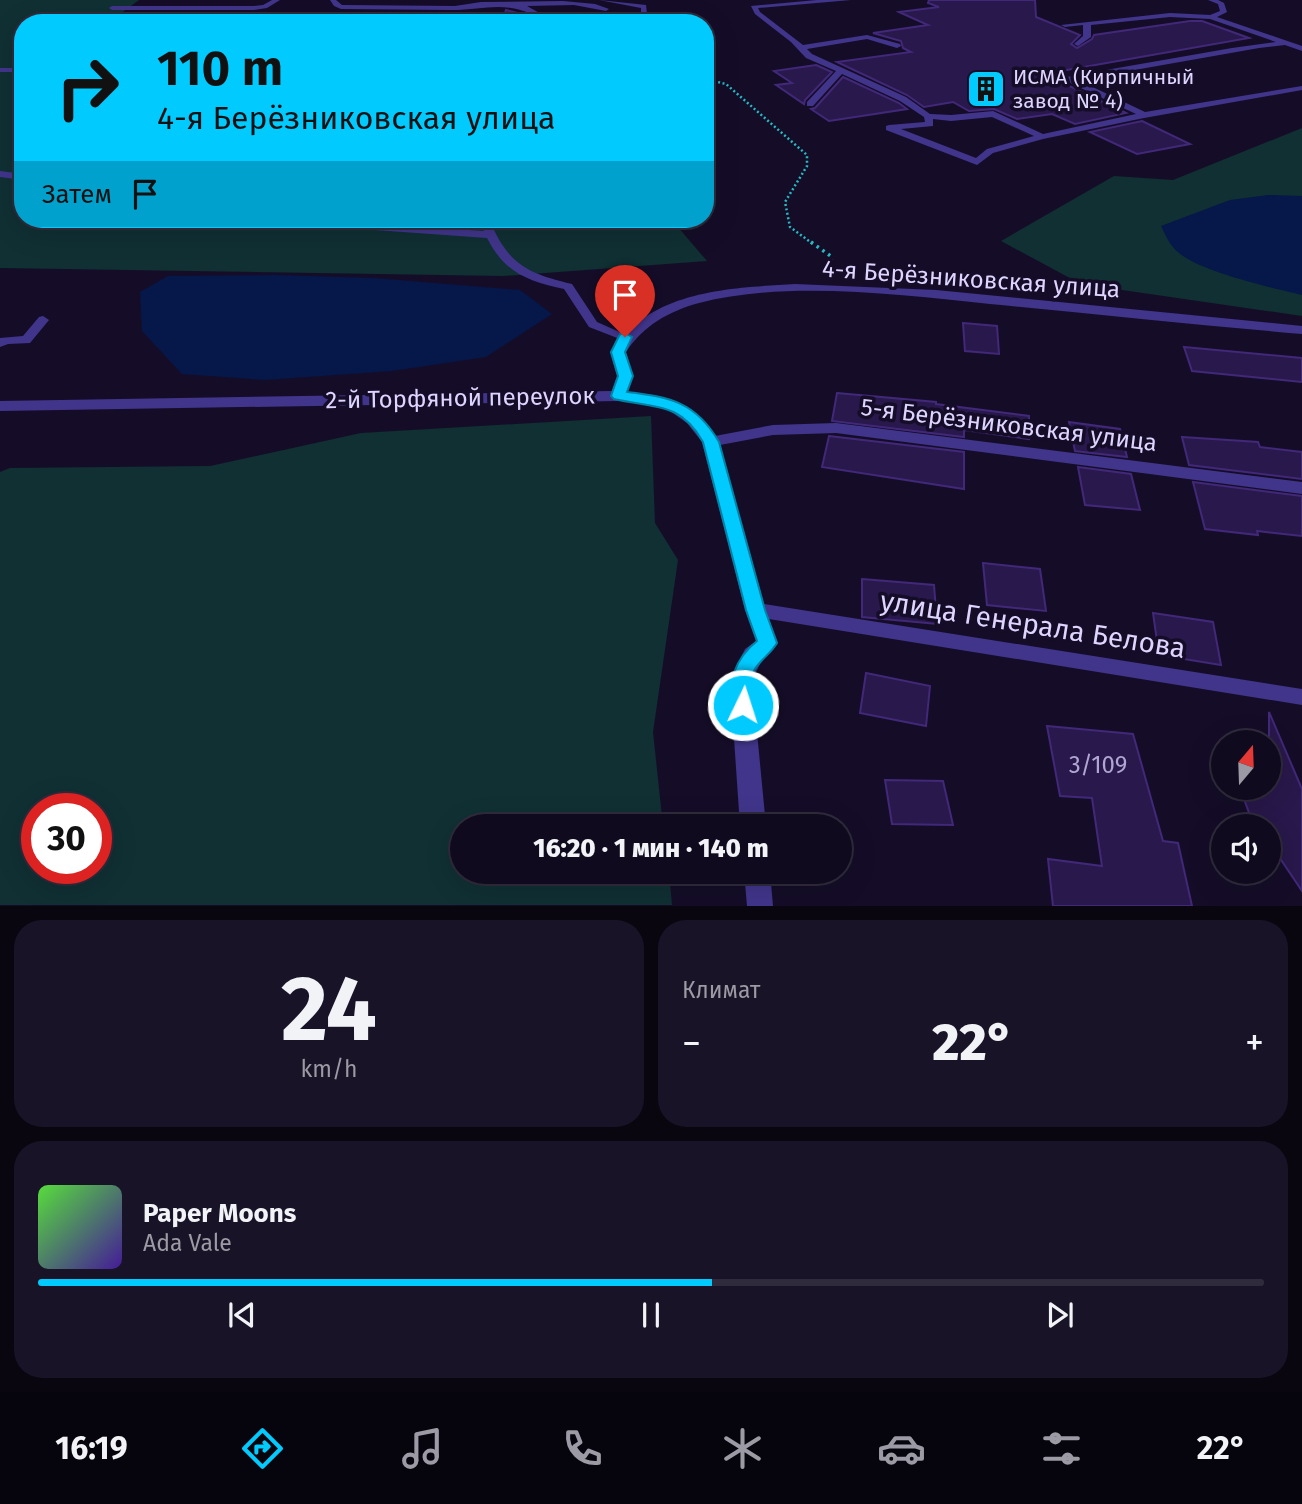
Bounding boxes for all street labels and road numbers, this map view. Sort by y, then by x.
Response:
street label: 4-я Берёзниковская улица [821,255,1121,303]
street label: 2-й Торфяной переулок [325,382,596,414]
street label: 5-я Берёзниковская улица [859,393,1159,457]
street label: улица Генерала Белова [878,584,1188,665]

